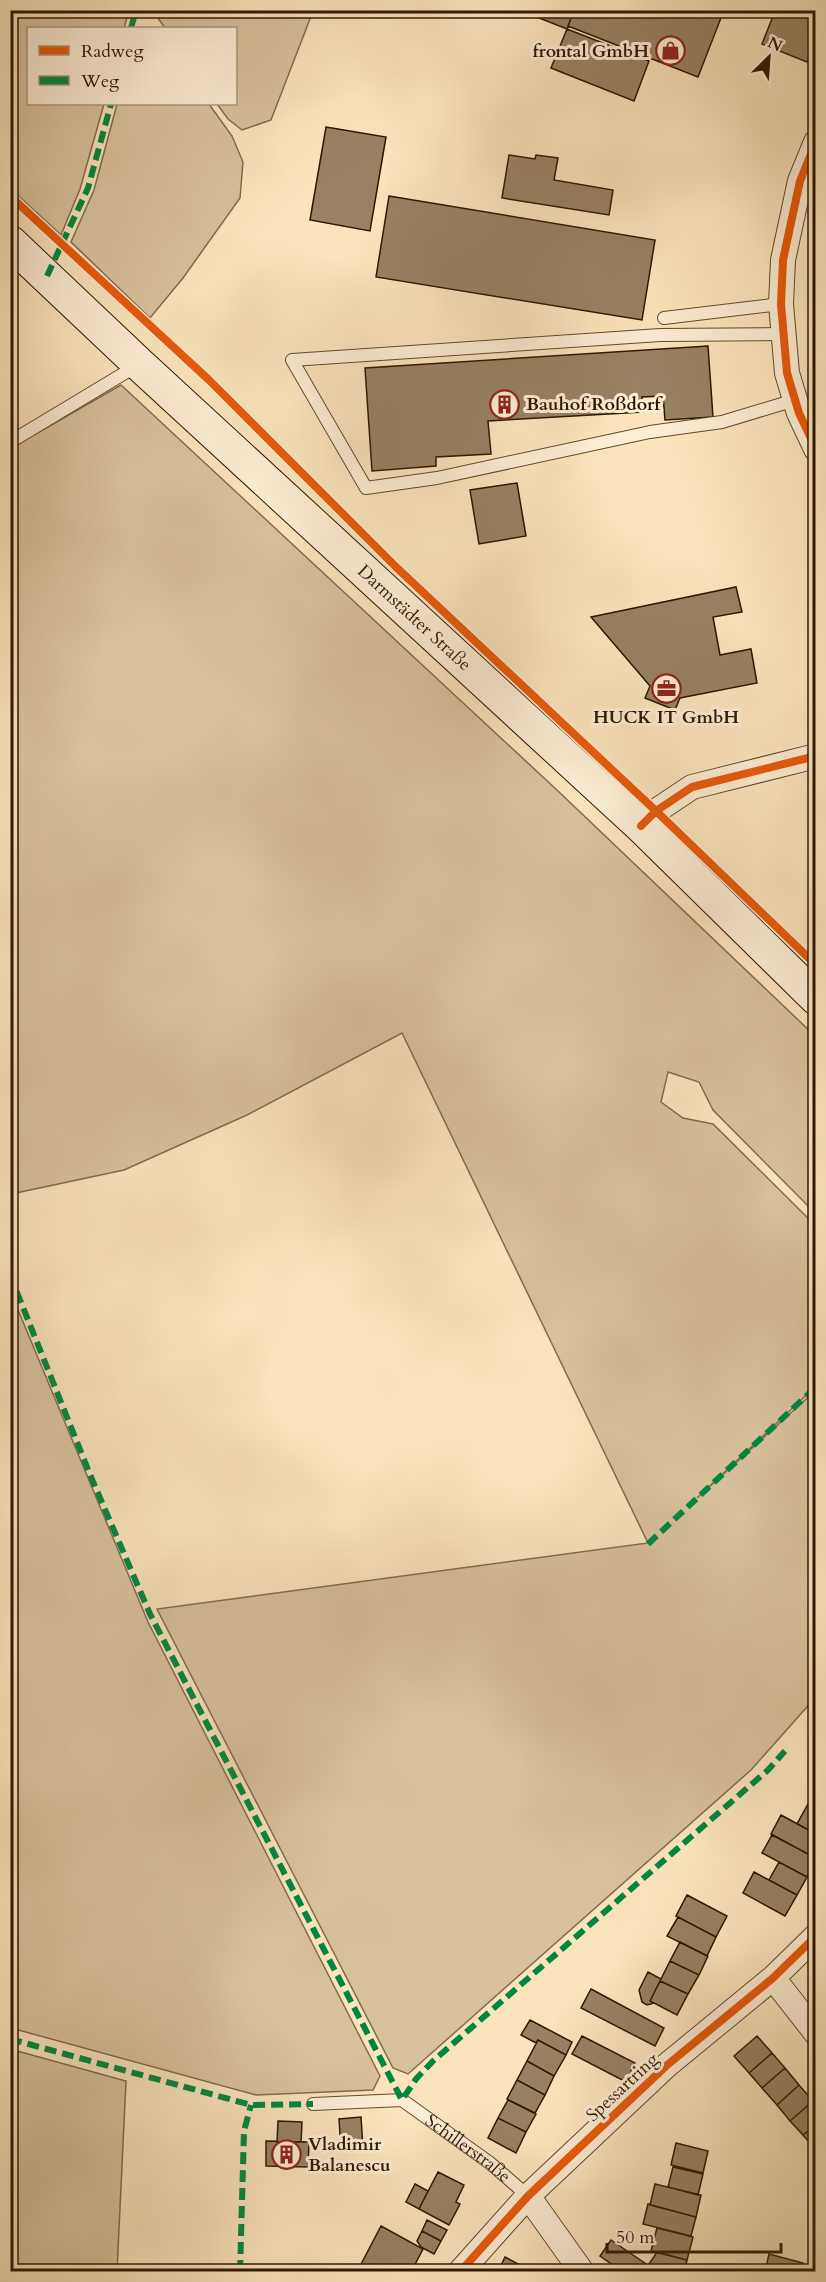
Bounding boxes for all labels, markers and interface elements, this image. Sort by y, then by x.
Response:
legend [27,27,237,105]
north arrow [739,27,799,87]
text: N [764,31,786,57]
shop icon: frontal GmbH [654,35,686,67]
text: Radweg [81,39,144,64]
place label: frontal GmbH [532,39,649,64]
text: Weg [80,69,120,94]
building icon: Bauhof Roßdorf [489,388,521,420]
place label: Bauhof Roßdorf [526,392,663,417]
street label: Darmstädter Straße [352,559,477,677]
office icon: HUCK IT GmbH [650,672,682,704]
place label: HUCK IT GmbH [593,705,739,730]
street label: Spessartring [581,2047,665,2127]
street label: Schillerstraße [420,2108,516,2189]
place label: Vladimir Balanescu [308,2132,391,2178]
building icon: Vladimir Balanescu [271,2138,303,2170]
scale bar [607,2216,781,2254]
text: 50 m [616,2225,655,2250]

